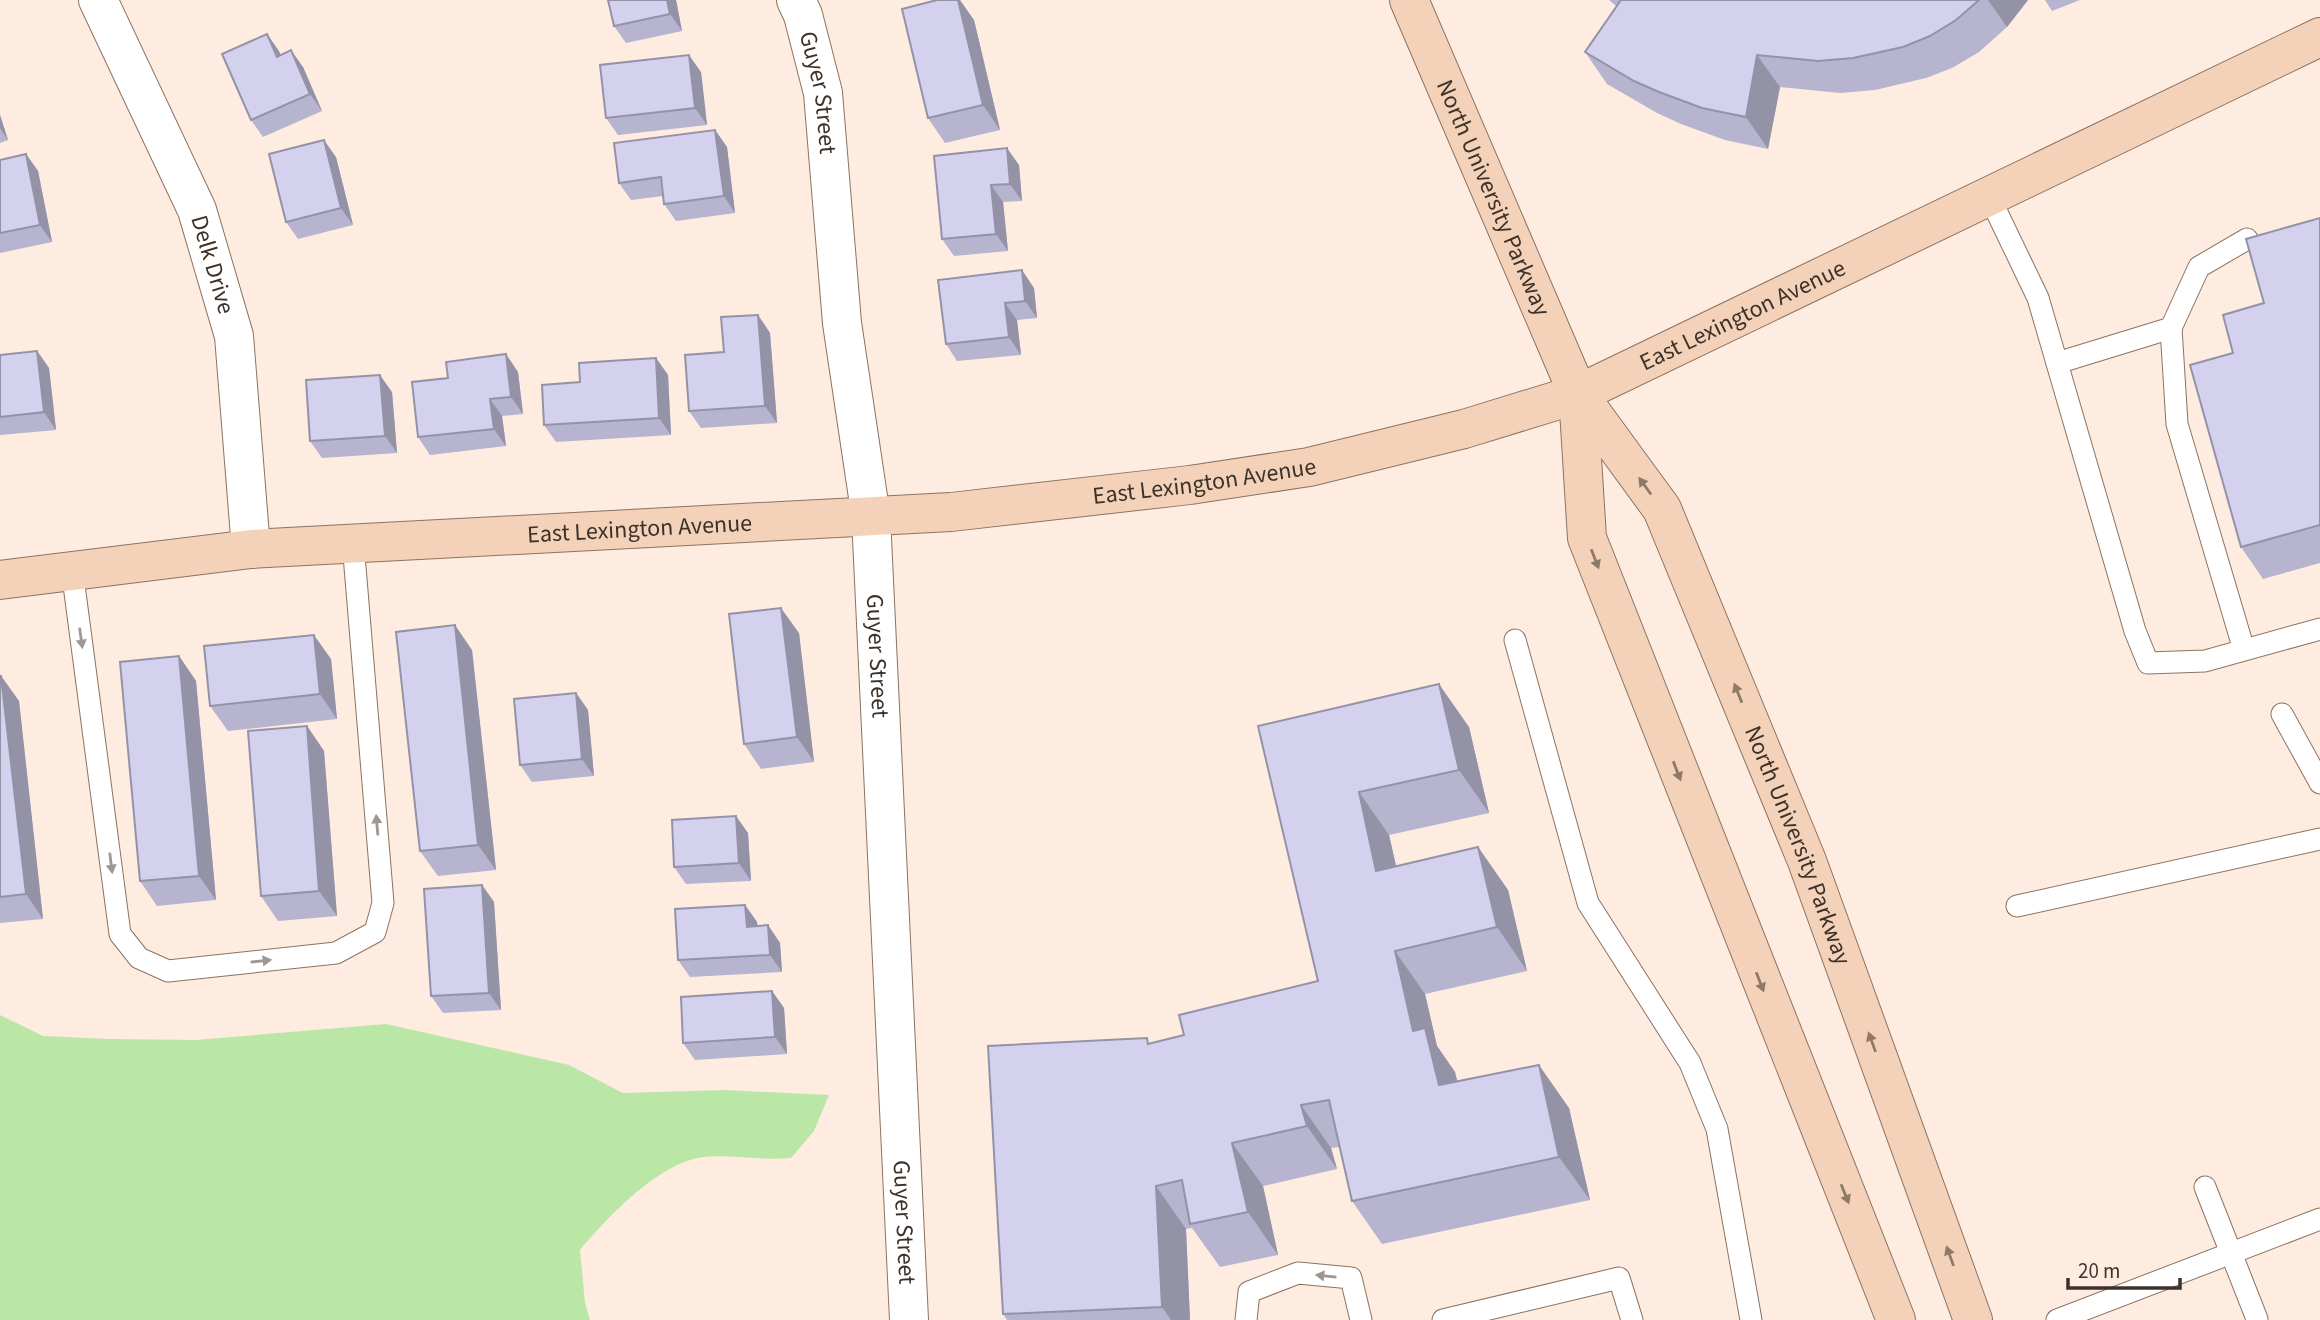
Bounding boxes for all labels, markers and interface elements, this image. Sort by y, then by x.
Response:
street label: Guyer Street [790,27,845,155]
street label: North University Parkway [1428,74,1560,321]
street label: Delk Drive [182,211,244,318]
street label: East Lexington Avenue [1633,250,1851,379]
street label: East Lexington Avenue [1091,448,1320,513]
one-way arrow [1638,476,1652,495]
street label: East Lexington Avenue [526,505,753,552]
one-way arrow [1589,548,1600,569]
street label: Guyer Street [857,593,898,719]
one-way arrow [76,627,87,649]
one-way arrow [1732,682,1743,703]
street label: North University Parkway [1736,720,1861,970]
one-way arrow [1672,760,1683,781]
one-way arrow [371,814,382,836]
one-way arrow [105,852,116,874]
one-way arrow [250,955,272,966]
one-way arrow [1755,972,1766,993]
one-way arrow [1867,1031,1878,1052]
street label: Guyer Street [884,1159,925,1285]
one-way arrow [1840,1183,1851,1204]
one-way arrow [1944,1245,1955,1266]
scale bar [2068,1246,2180,1290]
text: 20 m [2078,1256,2120,1286]
one-way arrow [1315,1270,1337,1281]

